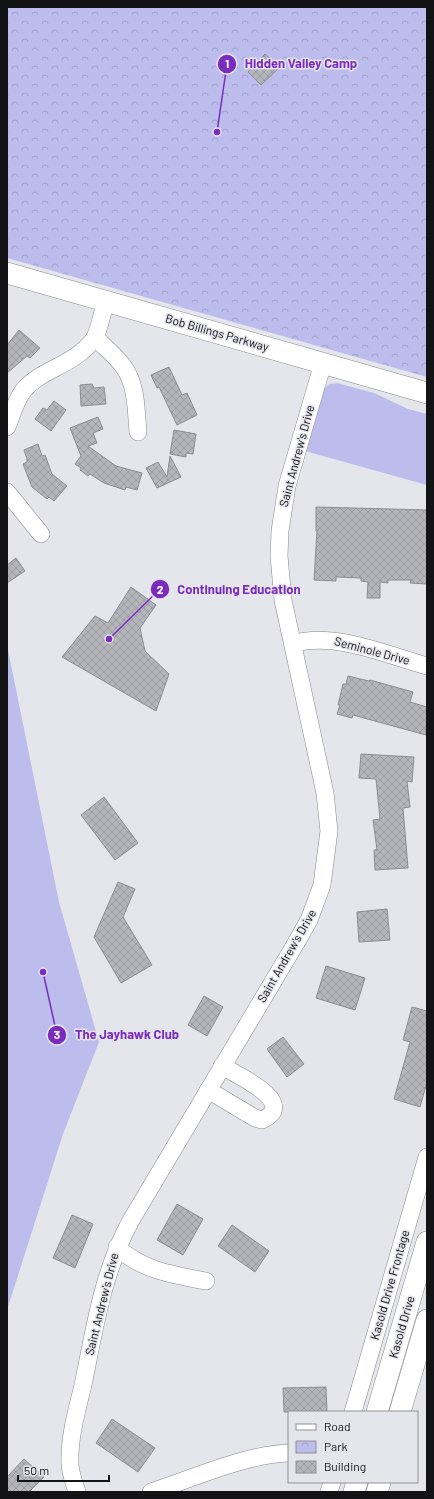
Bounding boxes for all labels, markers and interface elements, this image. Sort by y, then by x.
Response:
callout: Hidden Valley Camp [217,51,366,76]
text: Hidden Valley Camp [245,55,357,71]
text: 1 [225,56,229,70]
street label: Bob Billings Parkway [164,311,271,354]
street label: Saint Andrew's Drive [276,403,316,508]
callout: Continuing Education [150,577,309,602]
text: Continuing Education [177,581,301,597]
text: 2 [157,582,164,596]
street label: Seminole Drive [333,633,412,667]
street label: Saint Andrew's Drive [254,907,318,1004]
callout: The Jayhawk Club [47,1022,187,1047]
text: The Jayhawk Club [75,1026,179,1042]
text: 3 [54,1027,60,1041]
street label: Kasold Drive Frontage [367,1228,413,1342]
street label: Saint Andrew's Drive [82,1251,121,1356]
street label: Kasold Drive [386,1294,418,1360]
legend [288,1411,418,1483]
text: Road [324,1419,351,1433]
text: Park [324,1439,348,1453]
scale bar [18,1457,109,1483]
text: Building [324,1459,366,1473]
text: 50 m [24,1463,49,1477]

